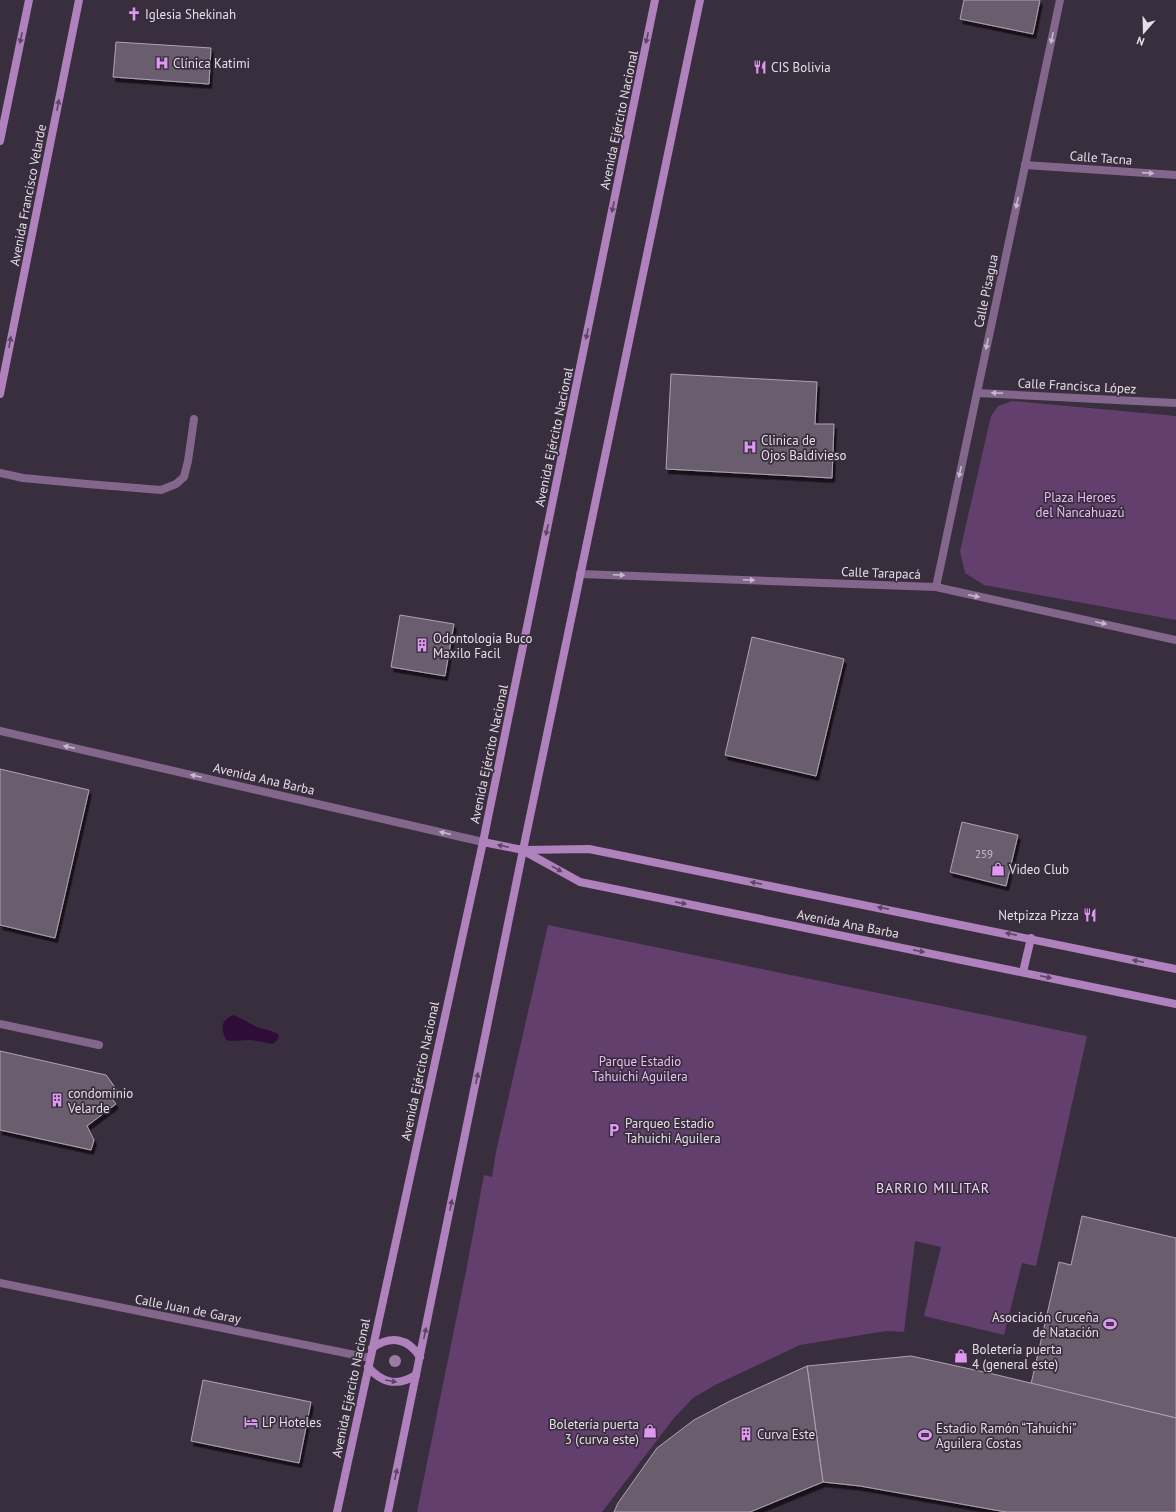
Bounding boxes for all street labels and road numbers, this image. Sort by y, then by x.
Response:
street label: Avenida Ejército Nacional [596,49,642,191]
street label: Avenida Francisco Velarde [6,123,50,267]
street label: Calle Tacna [1069,147,1133,169]
street label: Calle Pisagua [970,253,1002,329]
street label: Avenida Ejército Nacional [531,366,577,508]
street label: Calle Francisca López [1017,374,1137,398]
street label: Calle Tarapacá [841,563,921,583]
street label: Avenida Ejército Nacional [466,683,512,825]
street label: Avenida Ana Barba [212,759,316,799]
street label: Avenida Ana Barba [796,906,900,942]
street label: Avenida Ejército Nacional [397,1000,443,1142]
street label: Calle Juan de Garay [134,1290,242,1328]
street label: Avenida Ejército Nacional [328,1317,374,1459]

